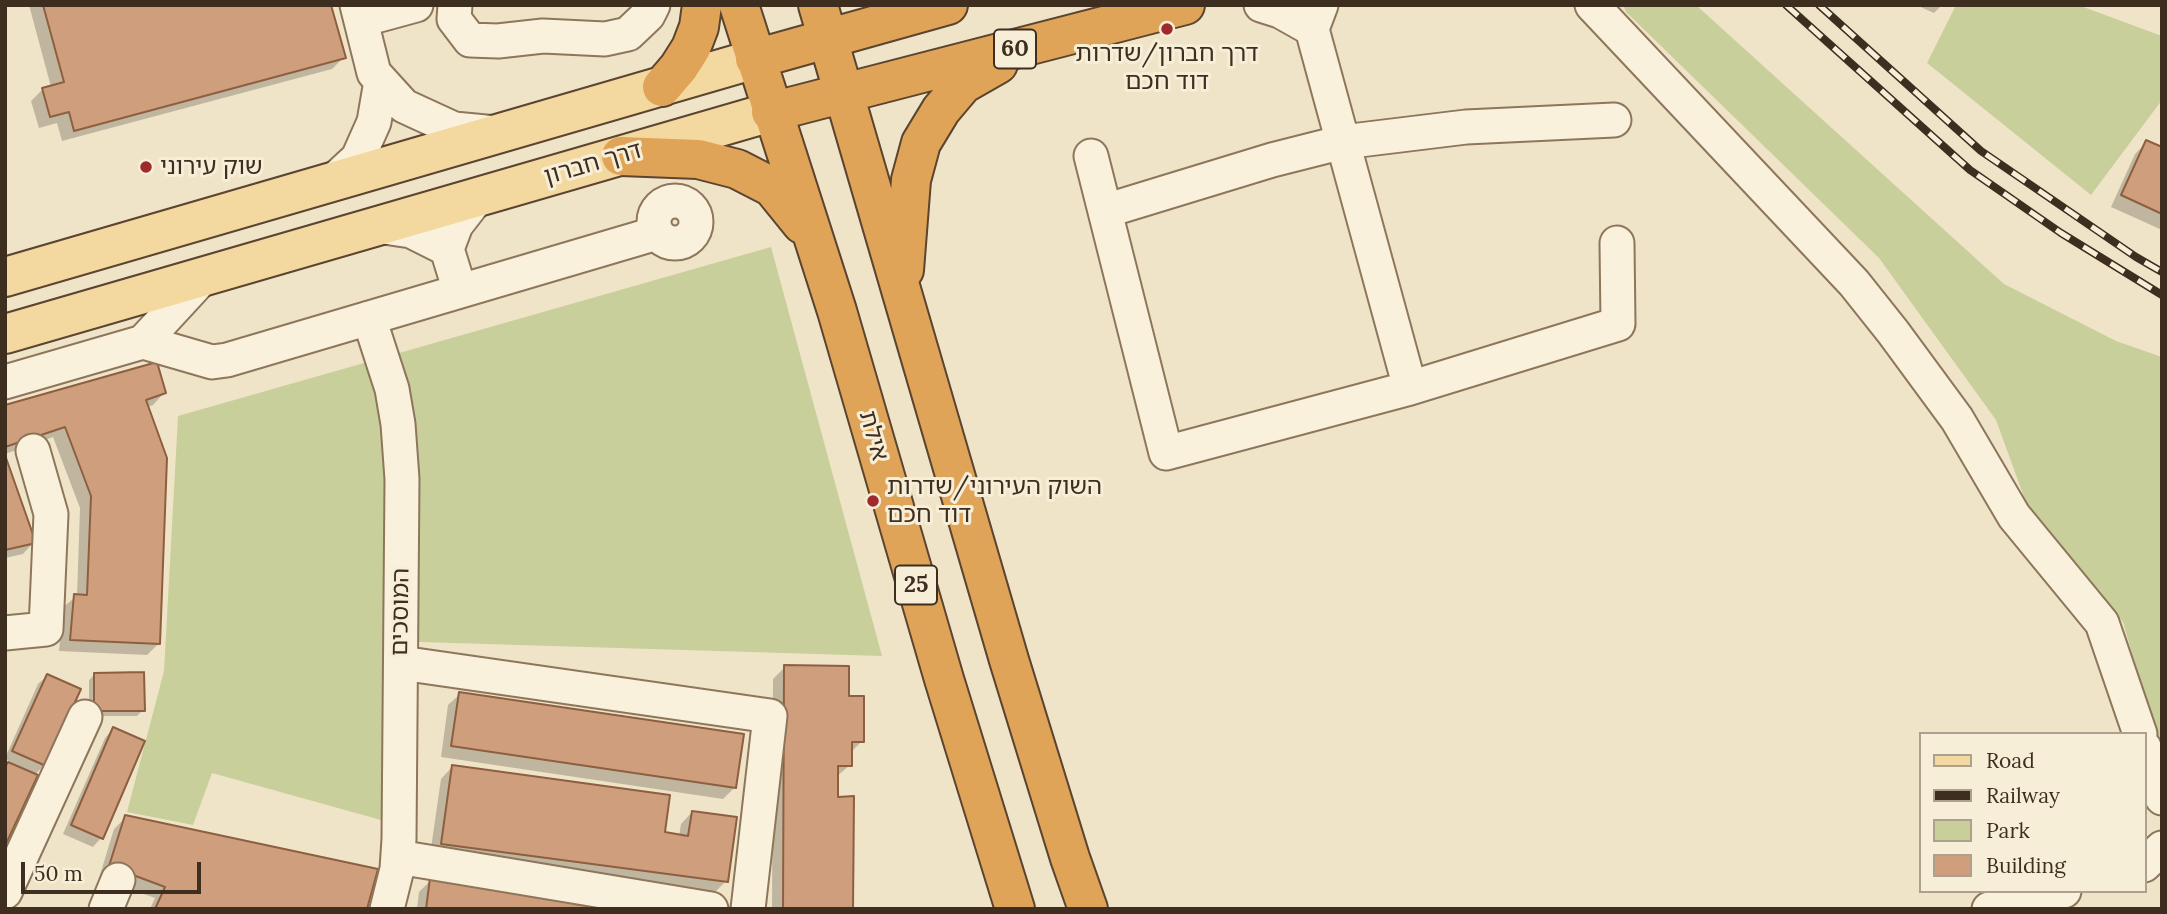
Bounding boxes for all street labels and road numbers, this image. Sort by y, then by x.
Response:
road number: 60 [994,30,1036,68]
street label: דרך חברון [541,136,645,192]
street label: אילת [852,408,894,464]
road number: 25 [895,566,937,604]
street label: המוסכים [386,568,416,656]

